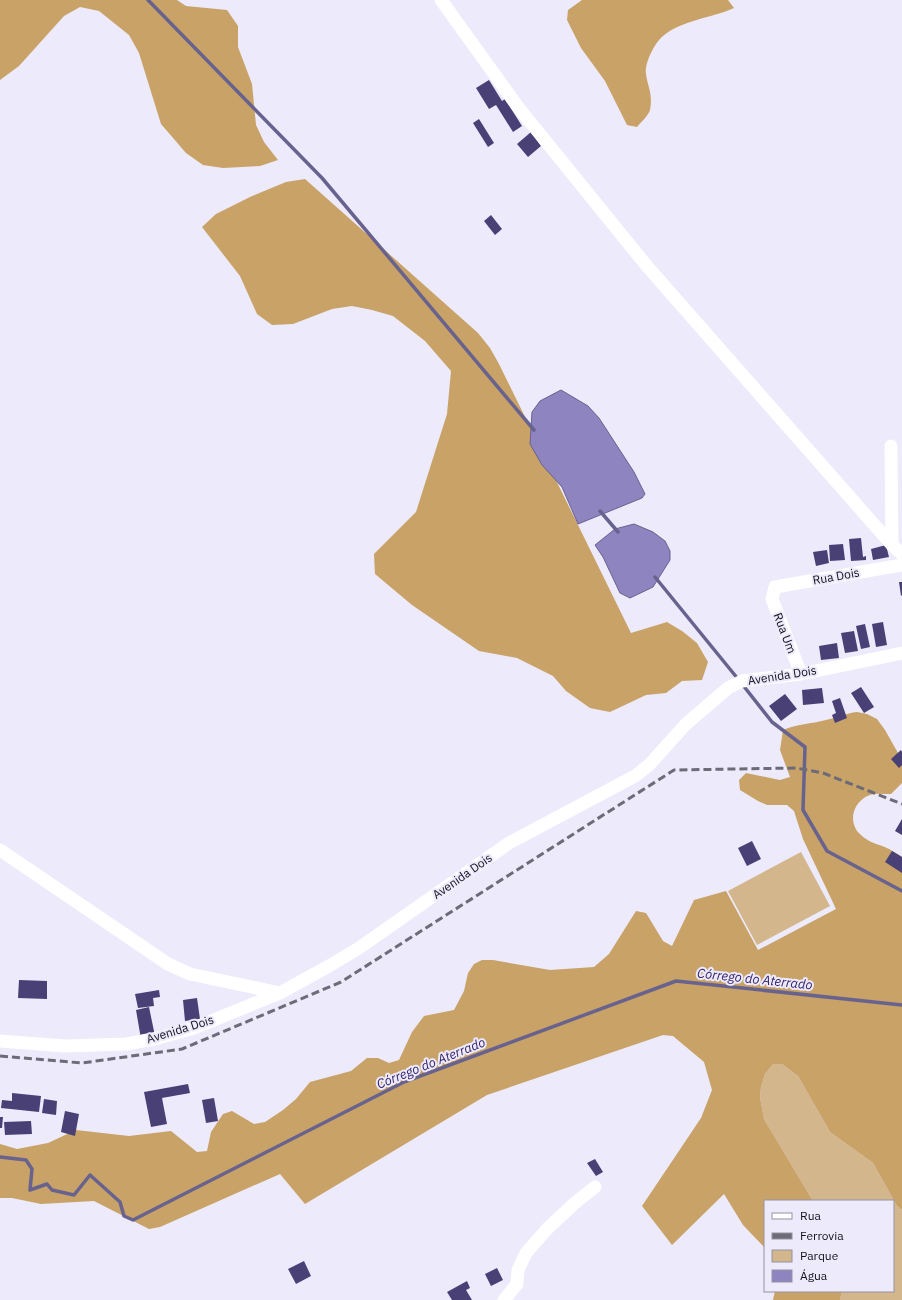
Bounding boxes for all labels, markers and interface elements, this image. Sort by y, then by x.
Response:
street label: Rua Dois [811,564,861,587]
street label: Rua Um [770,611,800,655]
street label: Avenida Dois [747,662,818,688]
street label: Avenida Dois [429,850,495,902]
water label: Córrego do Aterrado [696,964,814,994]
street label: Avenida Dois [145,1012,216,1046]
water label: Córrego do Aterrado [374,1033,488,1093]
legend [764,1200,894,1292]
text: Rua [800,1208,821,1223]
text: Ferrovia [800,1228,844,1243]
text: Parque [800,1248,839,1263]
text: Água [800,1268,828,1283]

